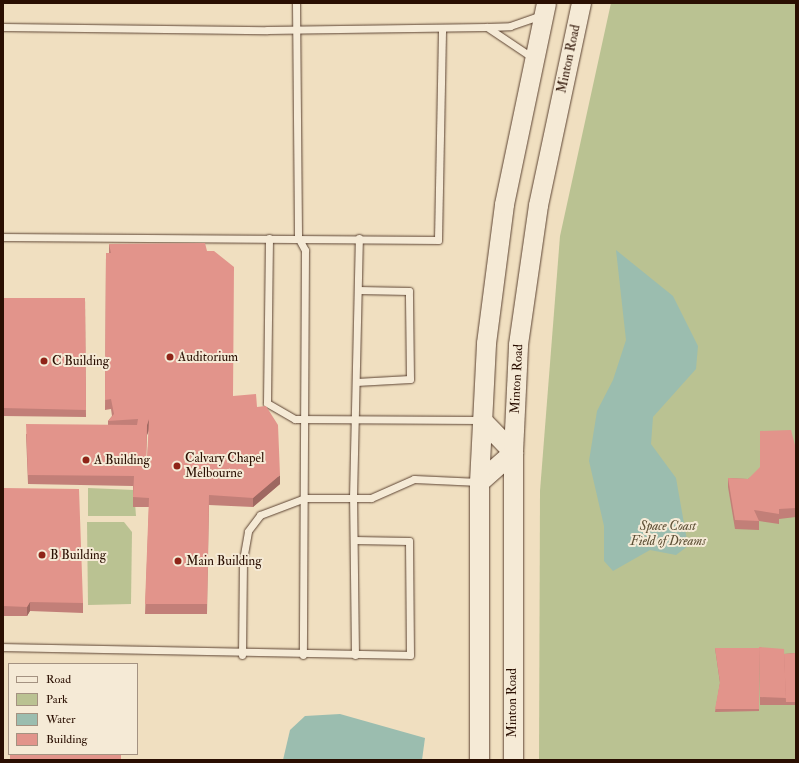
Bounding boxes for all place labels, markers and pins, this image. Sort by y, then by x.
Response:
place label: Auditorium [178,349,238,365]
marker: Auditorium [165,352,175,362]
place label: C Building [52,353,109,369]
marker: C Building [39,356,49,366]
place label: Calvary Chapel Melbourne [185,451,264,482]
place label: A Building [94,452,150,468]
marker: A Building [81,455,91,465]
marker: Calvary Chapel Melbourne [172,461,182,471]
place label: B Building [50,547,106,563]
marker: B Building [37,550,47,560]
place label: Main Building [186,553,262,569]
marker: Main Building [173,556,183,566]

